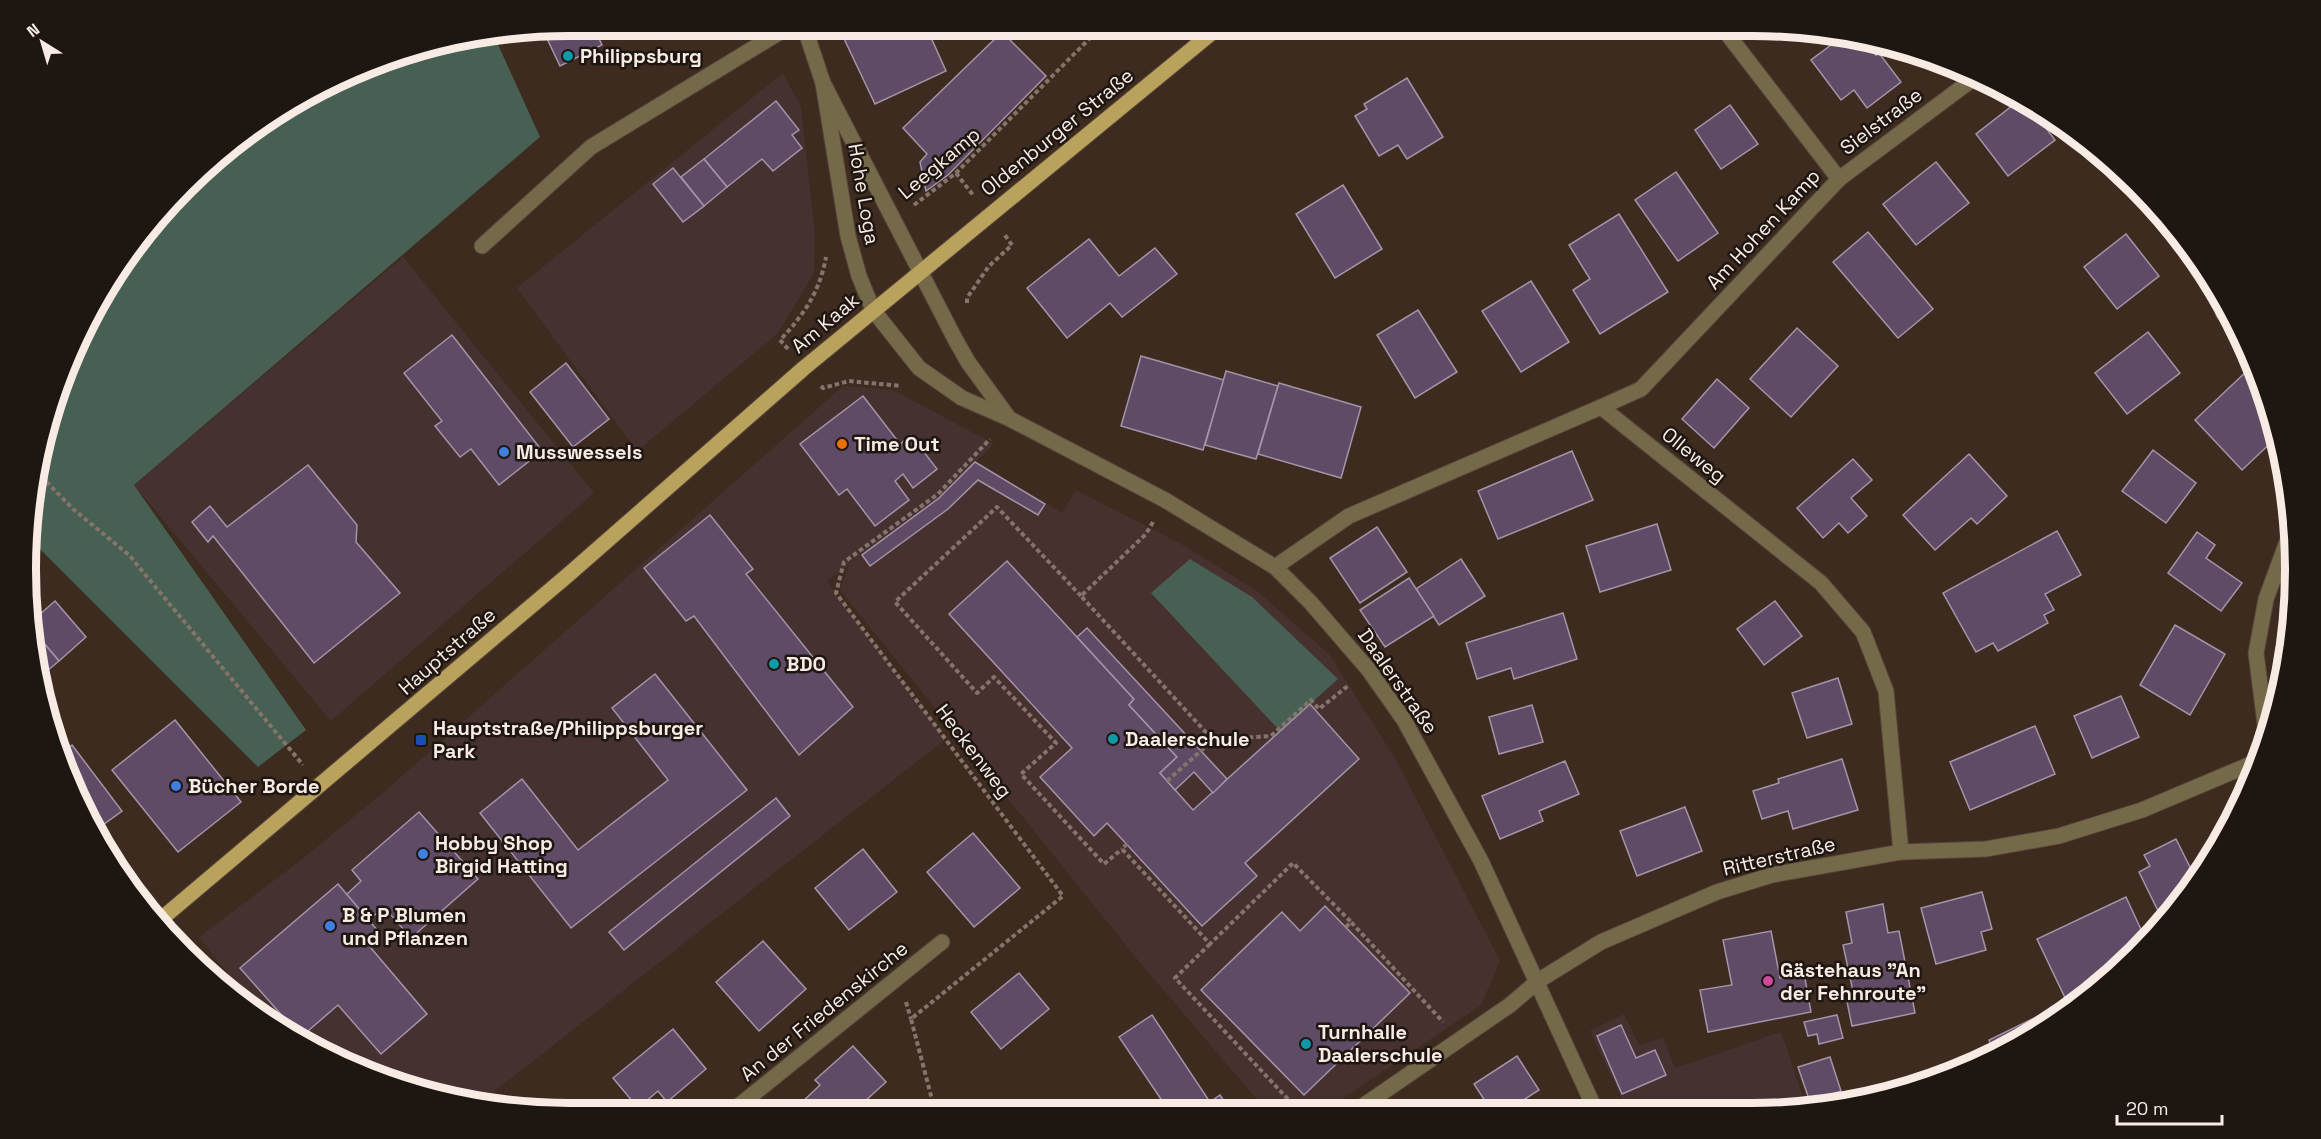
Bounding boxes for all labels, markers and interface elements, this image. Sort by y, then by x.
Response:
north arrow [12,12,72,72]
text: N [23,19,44,42]
place label: Philippsburg [580,43,702,69]
marker: Philippsburg [561,49,575,63]
street label: Oldenburger Straße [975,62,1139,202]
street label: Sielstraße [1835,82,1927,160]
street label: Leegkamp [893,121,985,205]
street label: Hohe Loga [842,141,886,247]
street label: Am Hohen Kamp [1700,163,1826,295]
street label: Am Kaak [786,287,865,359]
street label: Olleweg [1657,421,1731,489]
place label: Time Out [854,431,940,457]
marker: Time Out [835,437,849,451]
place label: Musswessels [516,439,642,465]
marker: Musswessels [497,445,511,459]
street label: Hauptstraße [393,602,501,700]
street label: Daalerstraße [1352,623,1444,739]
place label: BDO [786,651,826,677]
marker: BDO [767,657,781,671]
street label: Heckenweg [930,699,1018,803]
place label: Hauptstraße/Philippsburger Park [433,715,703,764]
place label: Daalerschule [1125,726,1250,752]
marker: Daalerschule [1106,732,1120,746]
marker: Hauptstraße/Philippsburger Park [414,733,428,747]
place label: Bücher Borde [188,773,320,799]
marker: Bücher Borde [169,779,183,793]
place label: Hobby Shop Birgid Hatting [435,830,568,879]
street label: Ritterstraße [1720,830,1838,882]
marker: Hobby Shop Birgid Hatting [416,847,430,861]
place label: B & P Blumen und Pflanzen [342,902,468,951]
marker: B & P Blumen und Pflanzen [323,919,337,933]
street label: An der Friedenskirche [735,935,913,1087]
place label: Gästehaus "An der Fehnroute" [1780,957,1926,1006]
marker: Gästehaus "An der Fehnroute" [1761,974,1775,988]
place label: Turnhalle Daalerschule [1318,1019,1443,1068]
marker: Turnhalle Daalerschule [1299,1037,1313,1051]
scale bar [2117,1088,2222,1126]
text: 20 m [2126,1097,2169,1120]

